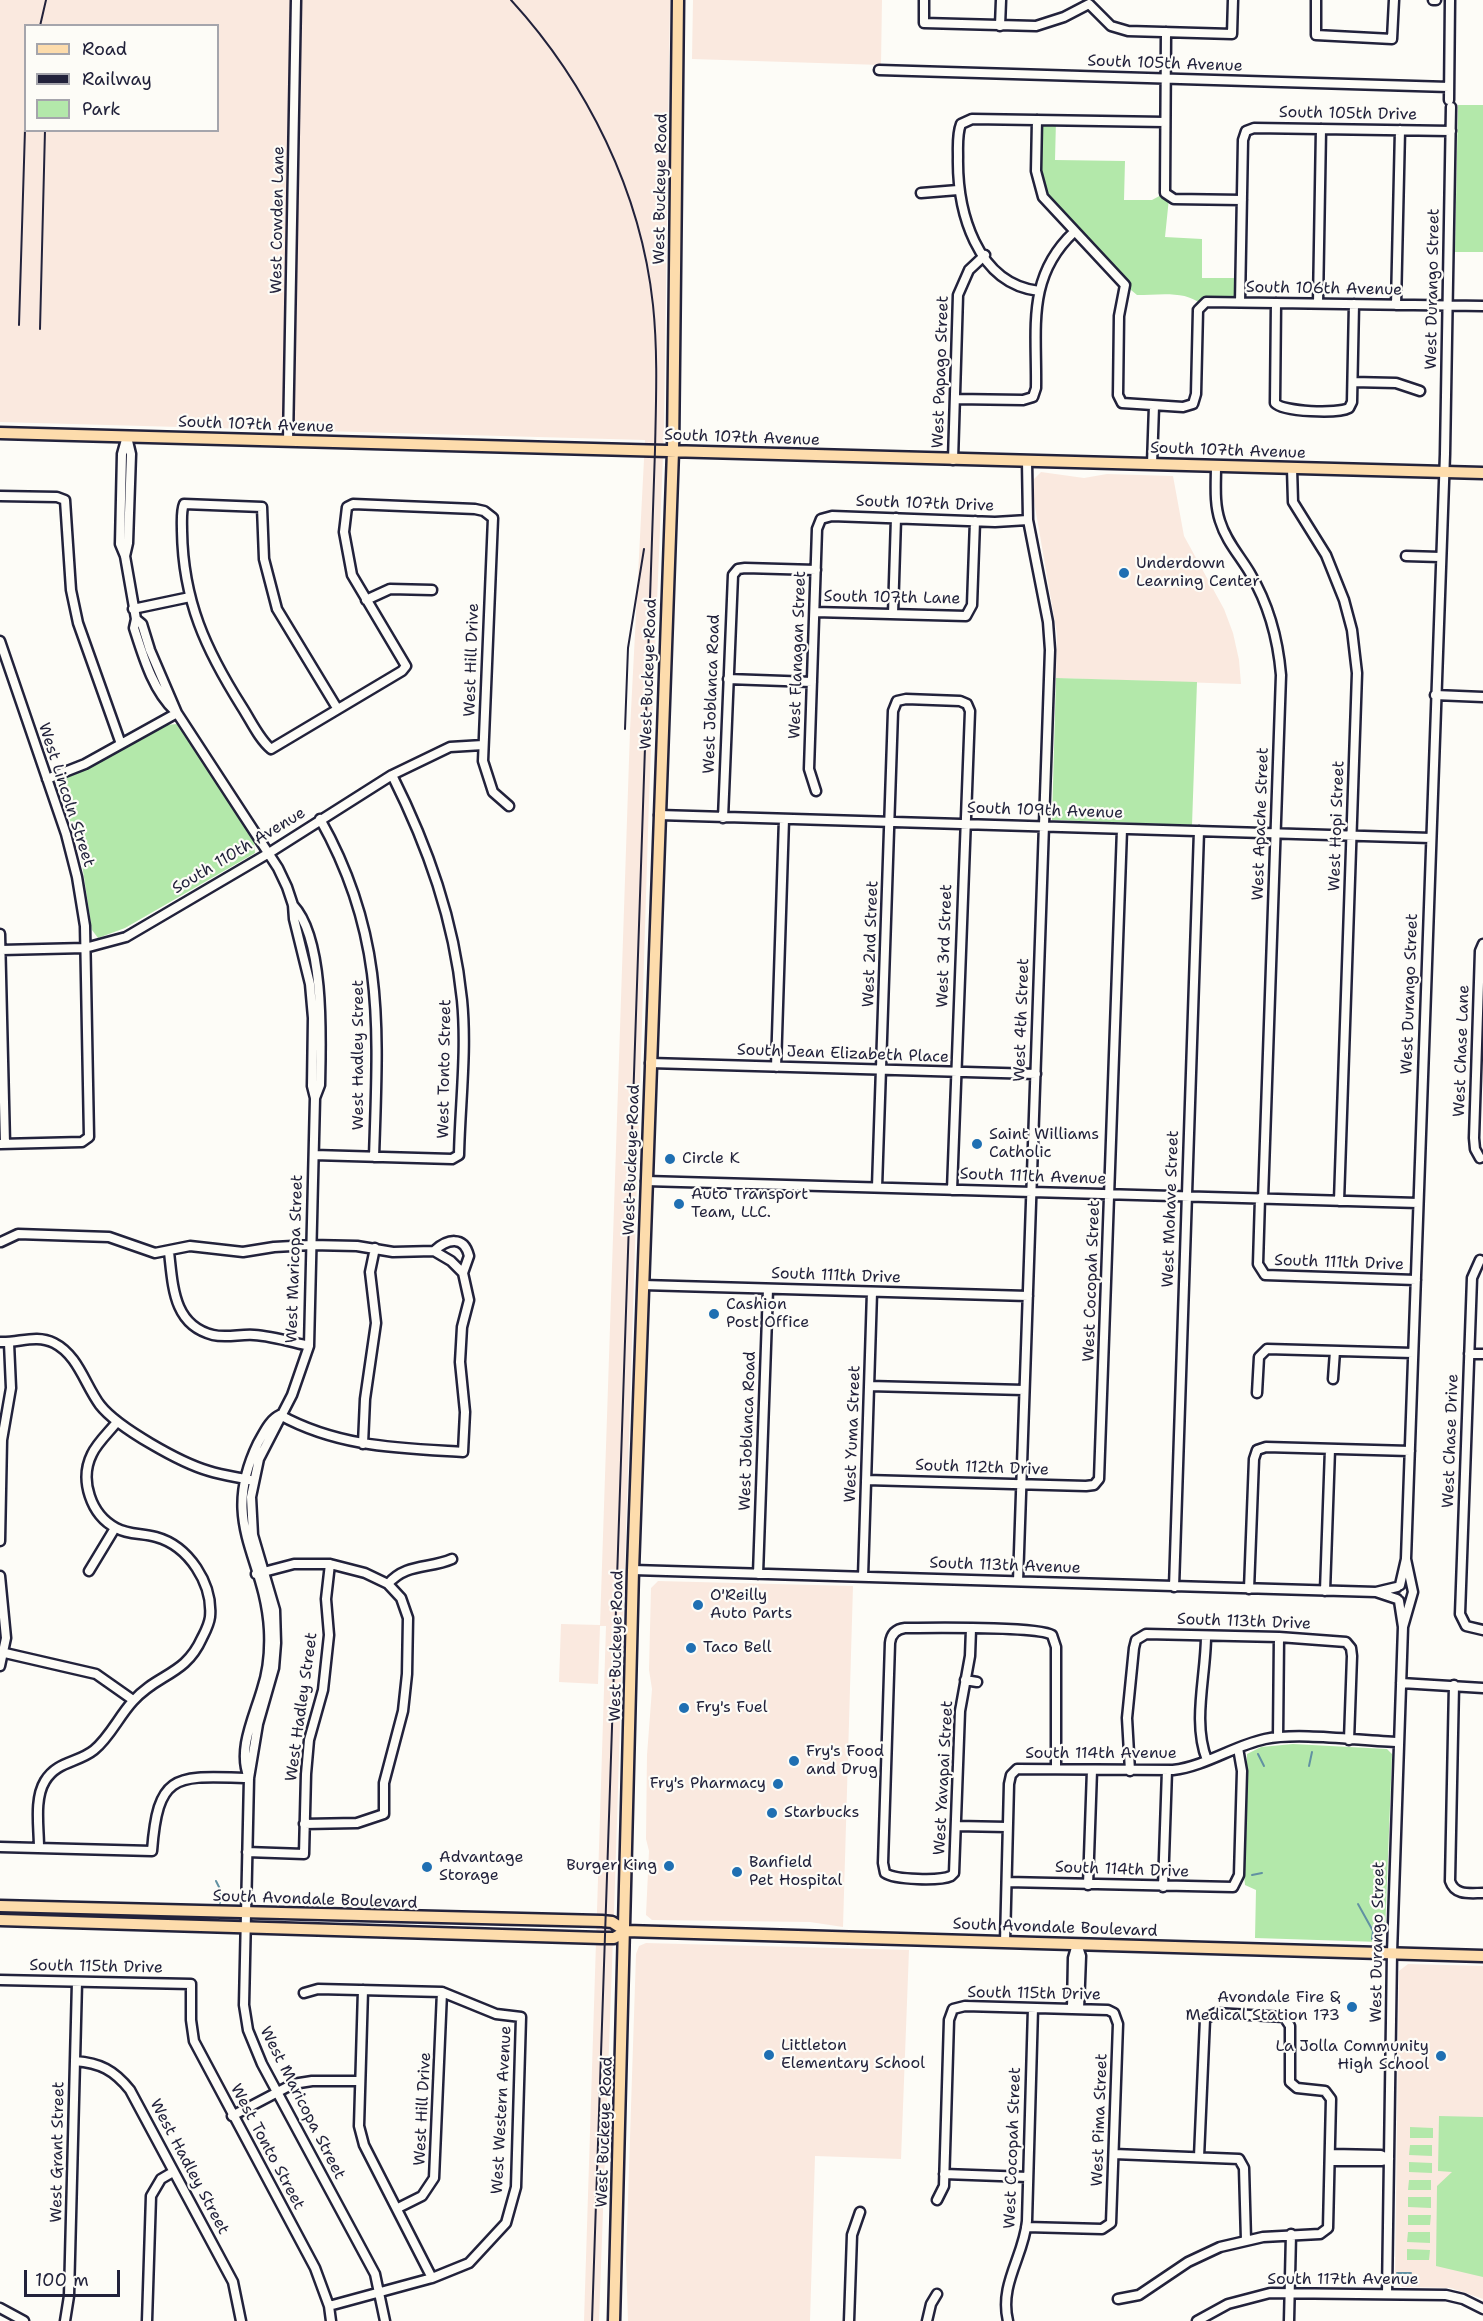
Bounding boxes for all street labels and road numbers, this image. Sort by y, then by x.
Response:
street label: South 105th Avenue [1087,52,1243,76]
street label: South 105th Drive [1279,103,1417,125]
street label: West Buckeye Road [650,113,672,265]
street label: West Cowden Lane [267,146,289,294]
street label: West Durango Street [1422,208,1444,370]
street label: South 106th Avenue [1246,278,1402,300]
street label: West Papago Street [929,295,953,449]
street label: South 107th Avenue [178,413,334,437]
street label: South 107th Avenue [664,426,820,450]
street label: South 107th Avenue [1150,439,1306,463]
street label: South 107th Drive [855,492,995,516]
street label: West Flanagan Street [785,570,811,740]
street label: South 107th Lane [823,587,961,609]
street label: West Buckeye Road [637,598,661,750]
street label: West Hill Drive [460,603,484,717]
street label: West Joblanca Road [700,614,724,774]
street label: West Lincoln Street [34,720,98,870]
street label: West Apache Street [1249,747,1273,901]
street label: West Hopi Street [1325,760,1349,892]
street label: South 109th Avenue [967,799,1123,823]
street label: South 110th Avenue [169,804,309,898]
street label: West 2nd Street [859,880,883,1008]
street label: West 3rd Street [933,884,957,1008]
street label: West Durango Street [1398,913,1422,1075]
street label: West 4th Street [1010,958,1034,1082]
street label: West Hadley Street [349,980,369,1130]
street label: West Chase Lane [1450,984,1474,1118]
street label: West Tonto Street [434,999,456,1139]
street label: South Jean Elizabeth Place [737,1041,949,1067]
street label: West Buckeye Road [620,1084,644,1236]
street label: West Mohave Street [1159,1130,1183,1288]
street label: South 111th Avenue [959,1165,1107,1189]
street label: West Maricopa Street [282,1174,308,1344]
street label: West Cocopah Street [1080,1200,1104,1362]
street label: South 111th Drive [1274,1251,1404,1275]
street label: South 111th Drive [771,1264,901,1288]
street label: West Joblanca Road [736,1351,760,1511]
street label: West Yuma Street [841,1365,865,1503]
street label: West Chase Drive [1439,1373,1463,1509]
street label: South 112th Drive [915,1456,1049,1480]
street label: South 113th Avenue [929,1554,1081,1578]
street label: West Buckeye Road [606,1570,628,1722]
street label: South 113th Drive [1177,1610,1311,1634]
street label: West Hadley Street [282,1631,322,1783]
street label: West Yavapai Street [930,1700,958,1856]
street label: South 114th Avenue [1025,1744,1177,1764]
street label: South 114th Drive [1055,1858,1189,1882]
street label: West Durango Street [1367,1861,1389,2023]
street label: South Avondale Boulevard [212,1887,418,1913]
street label: South Avondale Boulevard [952,1915,1158,1941]
street label: South 115th Drive [29,1956,163,1978]
street label: South 115th Drive [967,1983,1101,2005]
street label: West Maricopa Street [255,2023,349,2183]
street label: West Western Avenue [488,2025,516,2195]
street label: West Hill Drive [410,2052,436,2166]
street label: West Pima Street [1088,2053,1112,2187]
street label: West Buckeye Road [593,2056,617,2208]
street label: West Cocopah Street [1001,2067,1025,2229]
street label: West Grant Street [47,2081,69,2223]
street label: West Tonto Street [226,2081,308,2213]
street label: West Hadley Street [145,2096,233,2238]
street label: South 117th Avenue [1267,2270,1419,2290]

